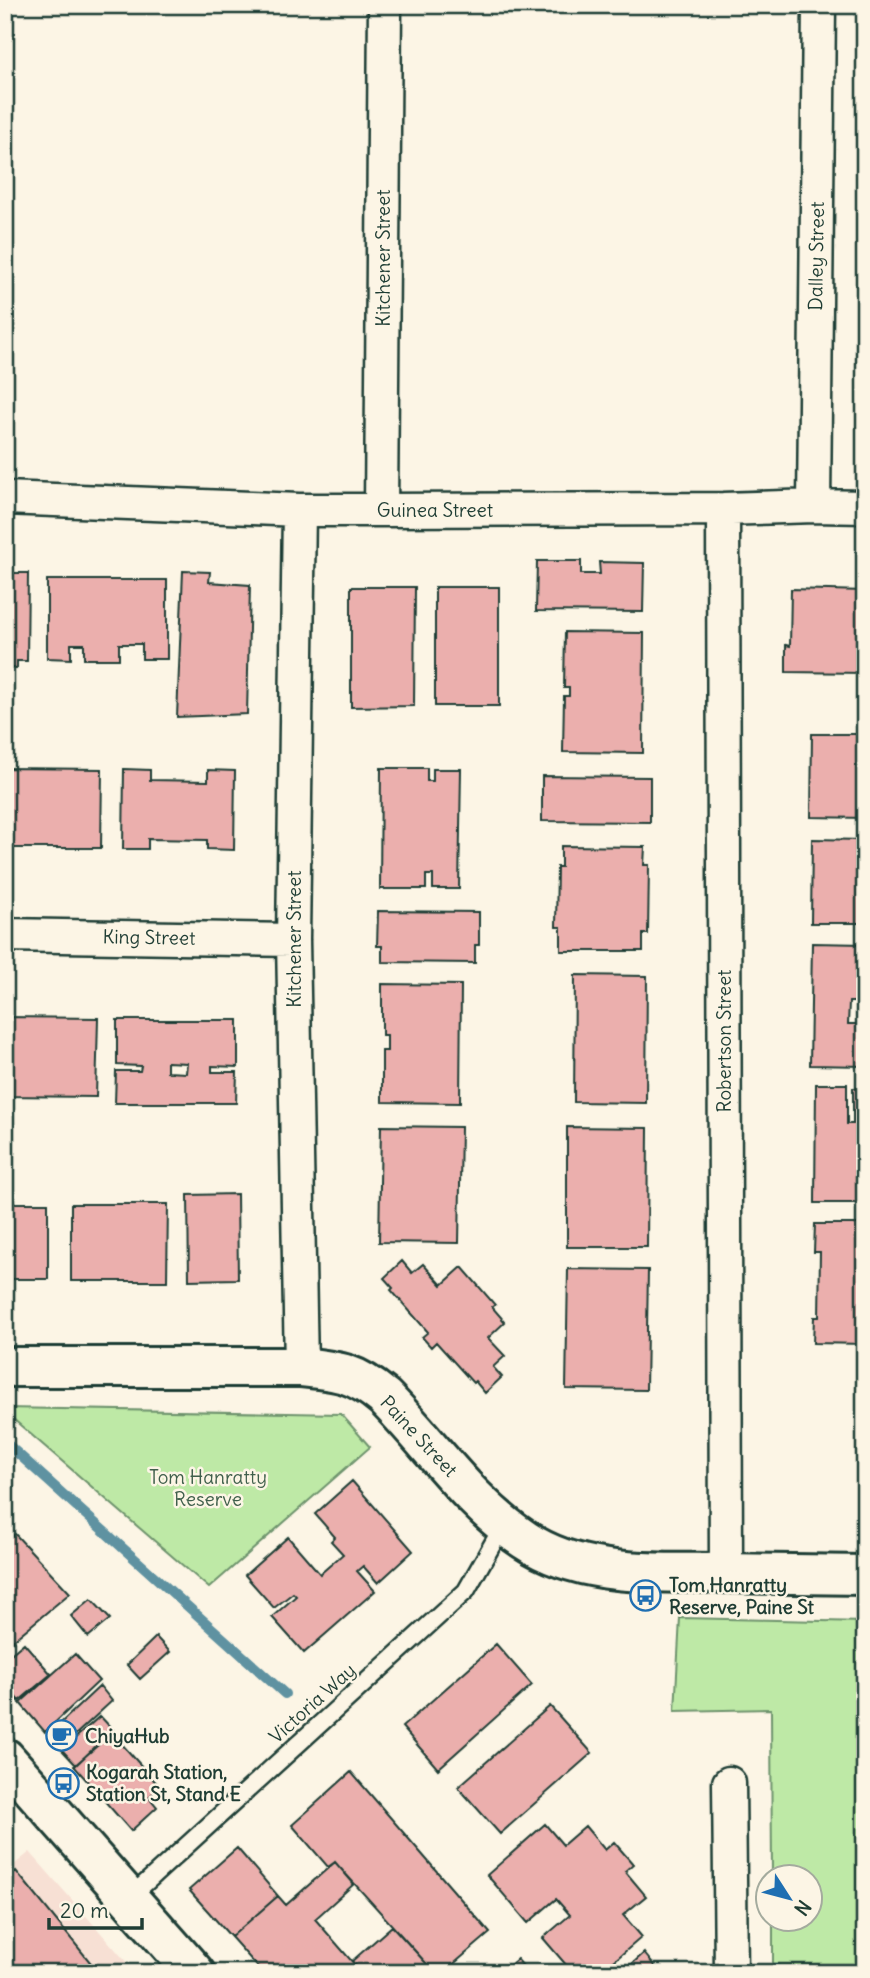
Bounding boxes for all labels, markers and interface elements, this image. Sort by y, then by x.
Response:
street label: Kitchener Street [371,189,395,327]
street label: Dalley Street [803,201,829,311]
street label: Guinea Street [377,498,493,522]
street label: Kitchener Street [282,870,306,1008]
street label: King Street [102,924,196,950]
street label: Robertson Street [712,969,736,1113]
street label: Paine Street [375,1390,463,1482]
park label: Tom Hanratty Reserve [149,1465,267,1511]
place label: Tom Hanratty Reserve, Paine St [669,1573,815,1619]
bus stop icon: Tom Hanratty Reserve, Paine St [629,1579,663,1613]
street label: Victoria Way [264,1658,360,1748]
cafe icon: ChiyaHub [45,1719,79,1753]
place label: ChiyaHub [85,1724,170,1748]
place label: Kogarah Station, Station St, Stand E [86,1760,241,1806]
bus stop icon: Kogarah Station, Station St, Stand E [46,1766,80,1800]
north arrow [754,1862,824,1932]
scale bar [49,1887,142,1931]
text: N [789,1896,816,1920]
text: 20 m [60,1897,109,1924]

